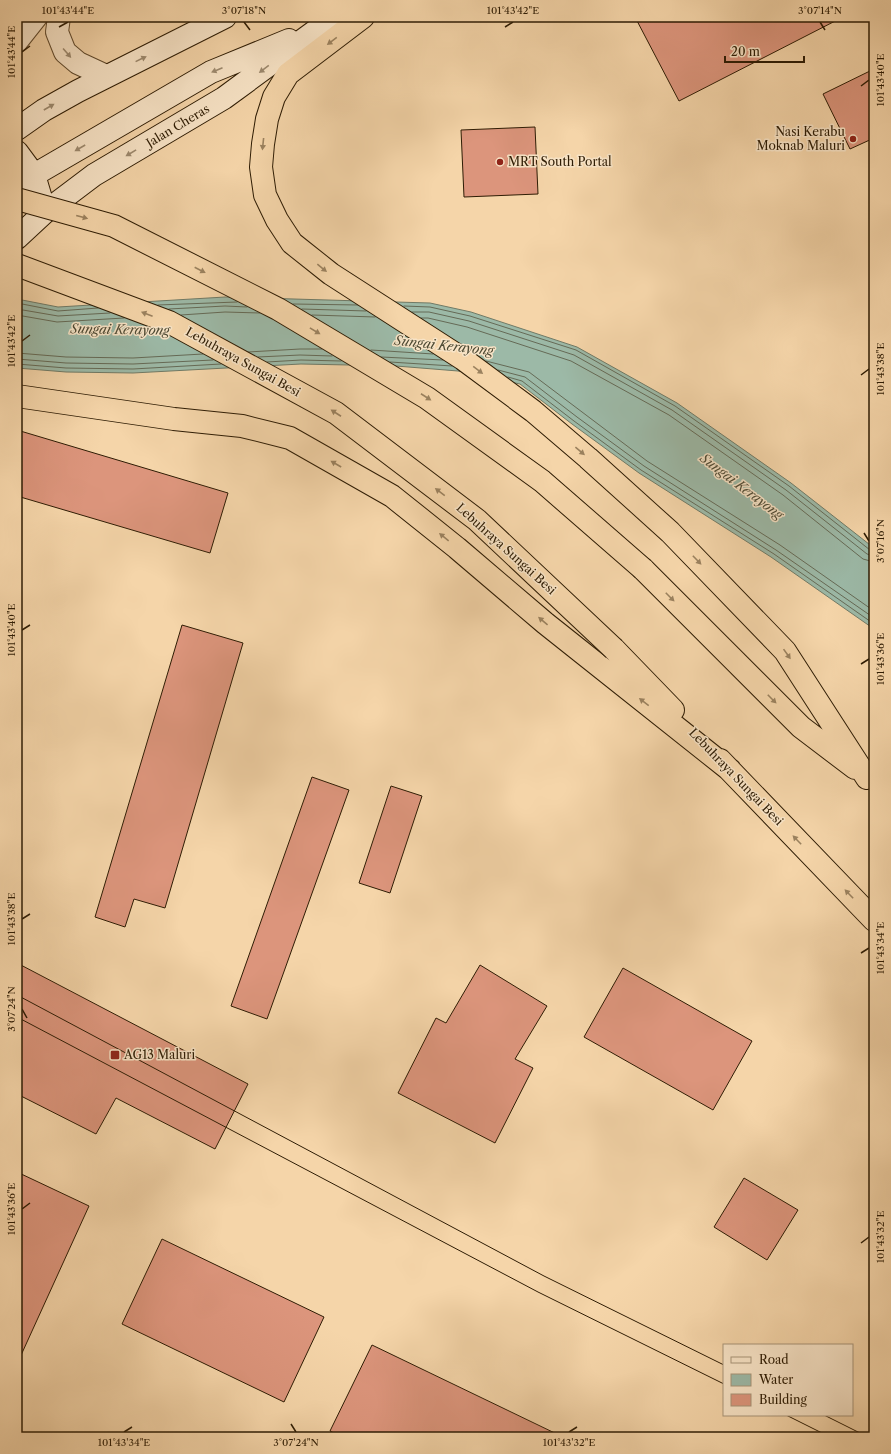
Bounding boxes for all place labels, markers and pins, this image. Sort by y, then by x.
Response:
place label: Nasi Kerabu Moknab Maluri [757,124,846,153]
marker: Nasi Kerabu Moknab Maluri [848,134,858,144]
place label: MRT South Portal [508,154,612,169]
marker: MRT South Portal [495,157,505,167]
place label: AG13 Maluri [123,1047,195,1062]
marker: AG13 Maluri [109,1049,121,1061]

